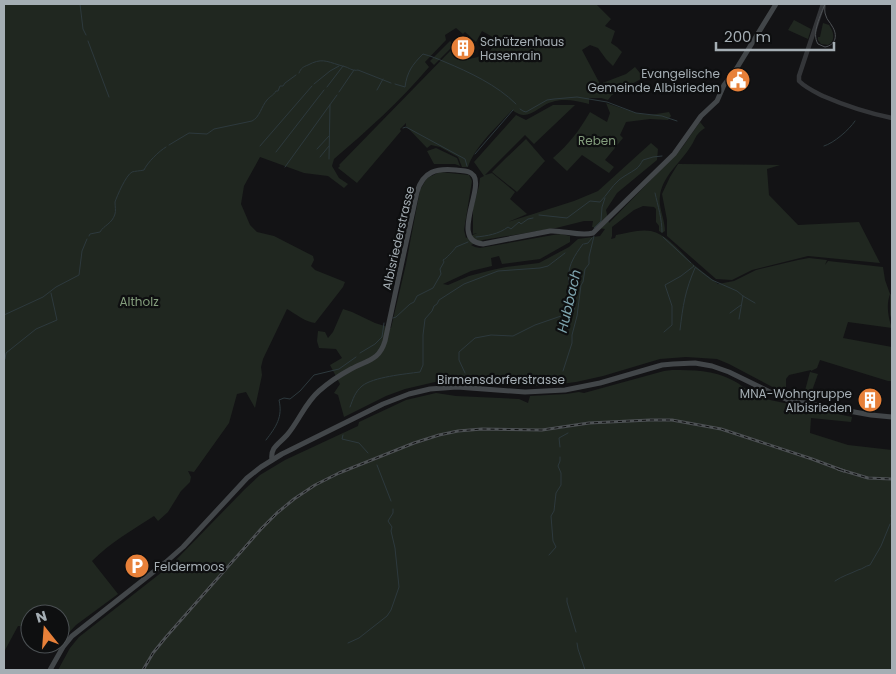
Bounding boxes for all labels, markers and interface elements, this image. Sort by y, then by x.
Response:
scale bar [716,20,834,52]
text: 200 m [724,26,771,47]
place label: Schützenhaus Hasenrain [480,33,564,64]
building icon: Schützenhaus Hasenrain [450,35,476,61]
place label: Evangelische Gemeinde Albisrieden [588,65,720,96]
public building icon: Evangelische Gemeinde Albisrieden [725,67,751,93]
park label: Reben [578,132,616,149]
street label: Albisriederstrasse [378,184,418,292]
water label: Hubbach [552,267,586,335]
park label: Altholz [119,293,159,310]
street label: Birmensdorferstrasse [437,371,565,388]
place label: MNA-Wohngruppe Albisrieden [740,385,852,416]
building icon: MNA-Wohngruppe Albisrieden [857,387,883,413]
parking icon: Feldermoos [124,553,150,579]
place label: Feldermoos [154,558,224,575]
north arrow [20,604,70,654]
text: N [33,605,49,628]

